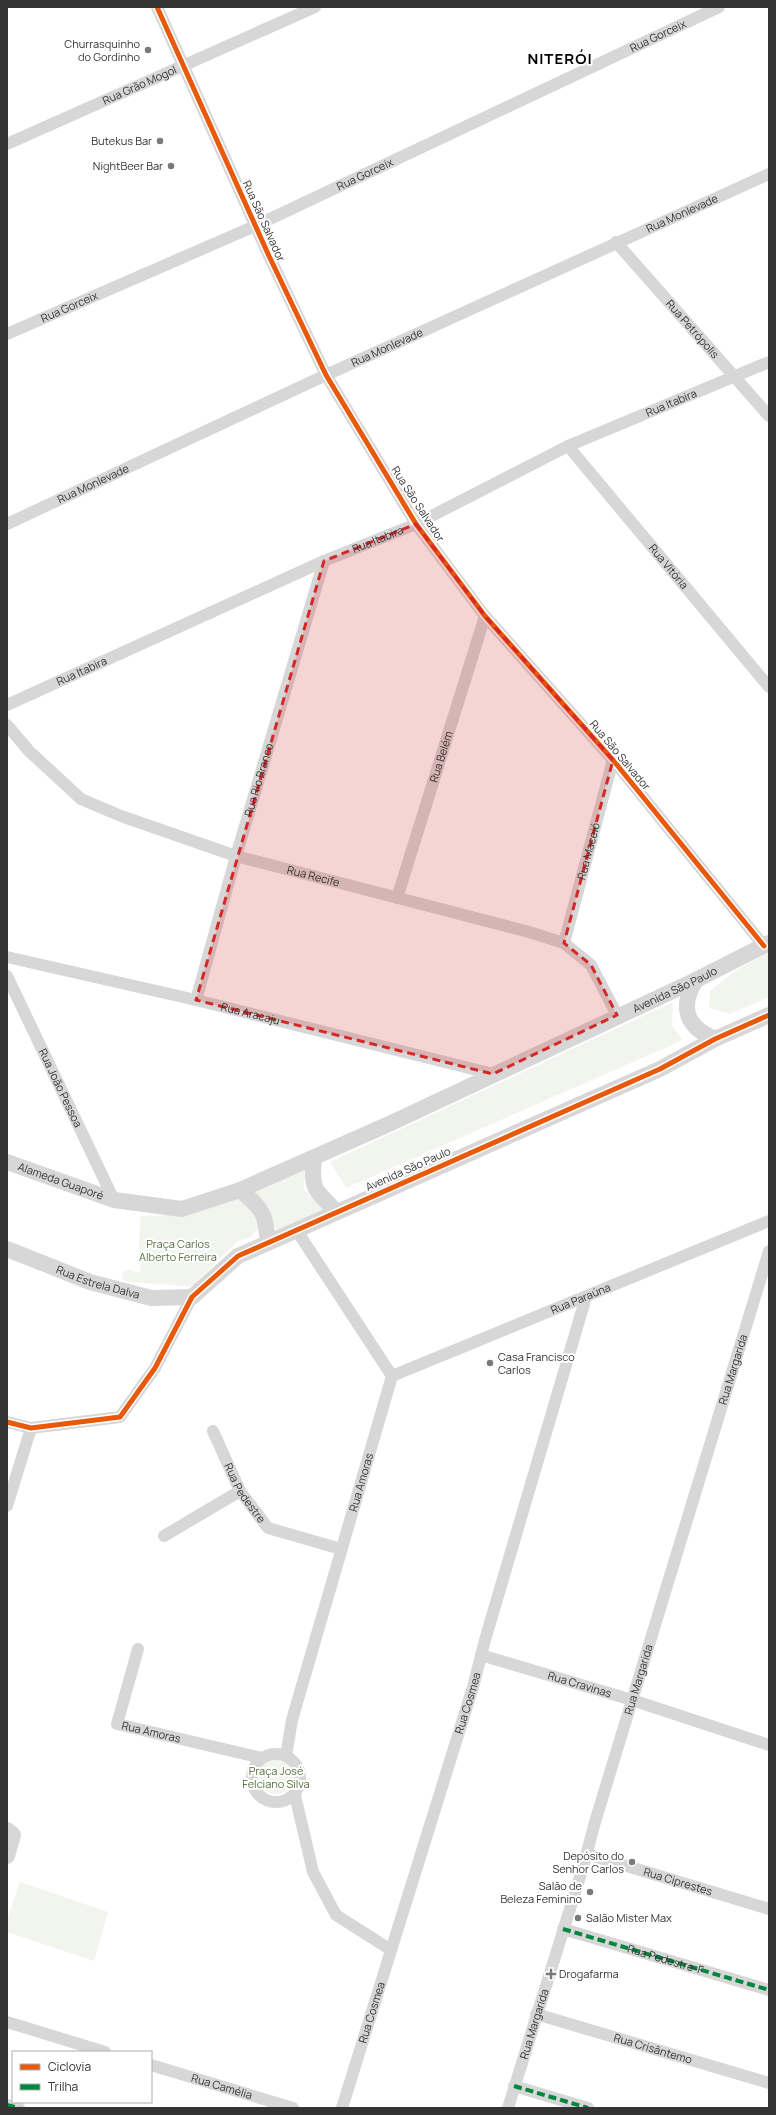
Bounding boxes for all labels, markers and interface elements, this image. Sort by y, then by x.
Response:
street label: Rua Gorceix [627,16,688,55]
place label: Churrasquinho do Gordinho [64,36,140,64]
marker: Churrasquinho do Gordinho [143,45,153,55]
district label: NITERÓI [527,48,593,69]
street label: Rua Grão Mogol [100,62,179,108]
place label: Butekus Bar [91,133,152,148]
marker: Butekus Bar [155,136,165,146]
street label: Rua Gorceix [334,154,395,193]
place label: NightBeer Bar [93,158,163,173]
marker: NightBeer Bar [166,161,176,171]
street label: Rua São Salvador [240,178,289,264]
street label: Rua Monlevade [643,190,721,236]
street label: Rua Gorceix [38,287,100,325]
street label: Rua Petrópolis [663,296,723,362]
street label: Rua Monlevade [348,324,426,370]
street label: Rua Itabira [643,385,699,420]
street label: Rua Monlevade [55,460,132,506]
street label: Rua São Salvador [388,463,448,544]
street label: Rua Itabira [350,522,405,556]
street label: Rua Vitória [646,541,692,592]
street label: Rua Itabira [54,653,109,689]
street label: Rua São Salvador [587,716,654,793]
street label: Rua Belém [426,729,456,784]
street label: Rua Rio Branco [240,741,276,818]
street label: Rua Maceió [573,820,603,881]
street label: Rua Recife [286,862,342,890]
street label: Avenida São Paulo [630,962,720,1016]
street label: Rua Aracaju [220,999,282,1028]
street label: Rua João Pessoa [36,1046,86,1129]
street label: Avenida São Paulo [363,1143,453,1194]
street label: Alameda Guaporé [16,1158,106,1203]
park label: Praça Carlos Alberto Ferreira [139,1236,217,1264]
street label: Rua Estrela Dalva [54,1261,142,1302]
street label: Rua Paraúna [548,1279,613,1317]
street label: Rua Margarida [715,1332,750,1406]
place label: Casa Francisco Carlos [498,1349,575,1377]
marker: Casa Francisco Carlos [485,1358,495,1368]
street label: Rua Amoras [345,1451,376,1513]
street label: Rua Pedestre [221,1460,270,1526]
street label: Rua Margarida [620,1642,656,1716]
street label: Rua Cravinas [546,1667,614,1701]
street label: Rua Cosmea [451,1671,483,1736]
street label: Rua Amoras [120,1717,183,1746]
park label: Praça José Felciano Silva [242,1763,310,1791]
place label: Depósito do Senhor Carlos [552,1848,624,1876]
marker: Depósito do Senhor Carlos [627,1857,637,1867]
street label: Rua Ciprestes [642,1864,715,1899]
place label: Salão de Beleza Feminino [500,1878,583,1906]
marker: Salão de Beleza Feminino [585,1887,595,1897]
place label: Salão Mister Max [586,1910,672,1925]
marker: Salão Mister Max [573,1913,583,1923]
street label: Rua Pedestre-F [626,1941,706,1977]
place label: Drogafarma [559,1966,619,1981]
marker: Drogafarma [546,1969,556,1979]
street label: Rua Cosmea [355,1980,388,2045]
street label: Rua Margarida [516,1987,552,2061]
street label: Rua Crisântemo [612,2029,695,2067]
legend [12,2051,152,2103]
text: Ciclovia [48,2058,91,2075]
street label: Rua Camélia [190,2070,254,2102]
text: Trilha [48,2078,78,2095]

